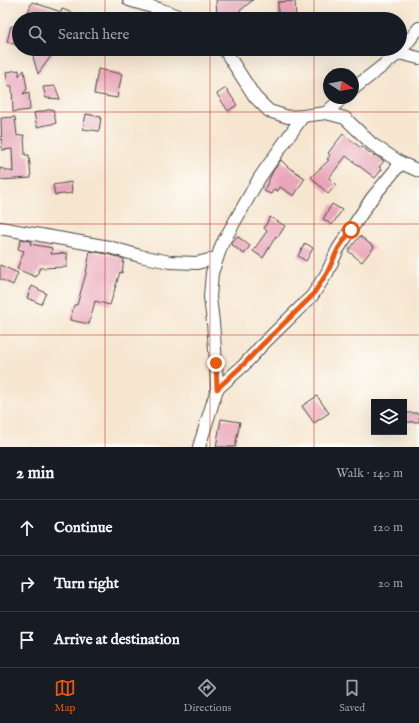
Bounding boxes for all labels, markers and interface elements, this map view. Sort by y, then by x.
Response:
search box [12,12,407,56]
icon: search [26,23,48,45]
text: Search here [58,25,129,44]
north arrow [323,68,359,104]
route start [342,221,360,239]
route end [207,354,225,372]
map controls [371,399,407,435]
button: layers [371,399,407,435]
text: 2 min [16,463,54,484]
text: Walk · 140 m [336,465,403,482]
icon: ahead [16,517,38,539]
text: Continue [54,518,112,537]
text: 120 m [373,519,403,536]
icon: right [16,573,38,595]
text: Turn right [54,574,119,593]
text: 20 m [378,575,403,592]
icon: arrive [16,629,38,651]
text: Arrive at destination [54,630,180,649]
tab: Map [54,677,76,715]
tab: Directions [184,677,231,715]
tab: Saved [339,677,365,715]

